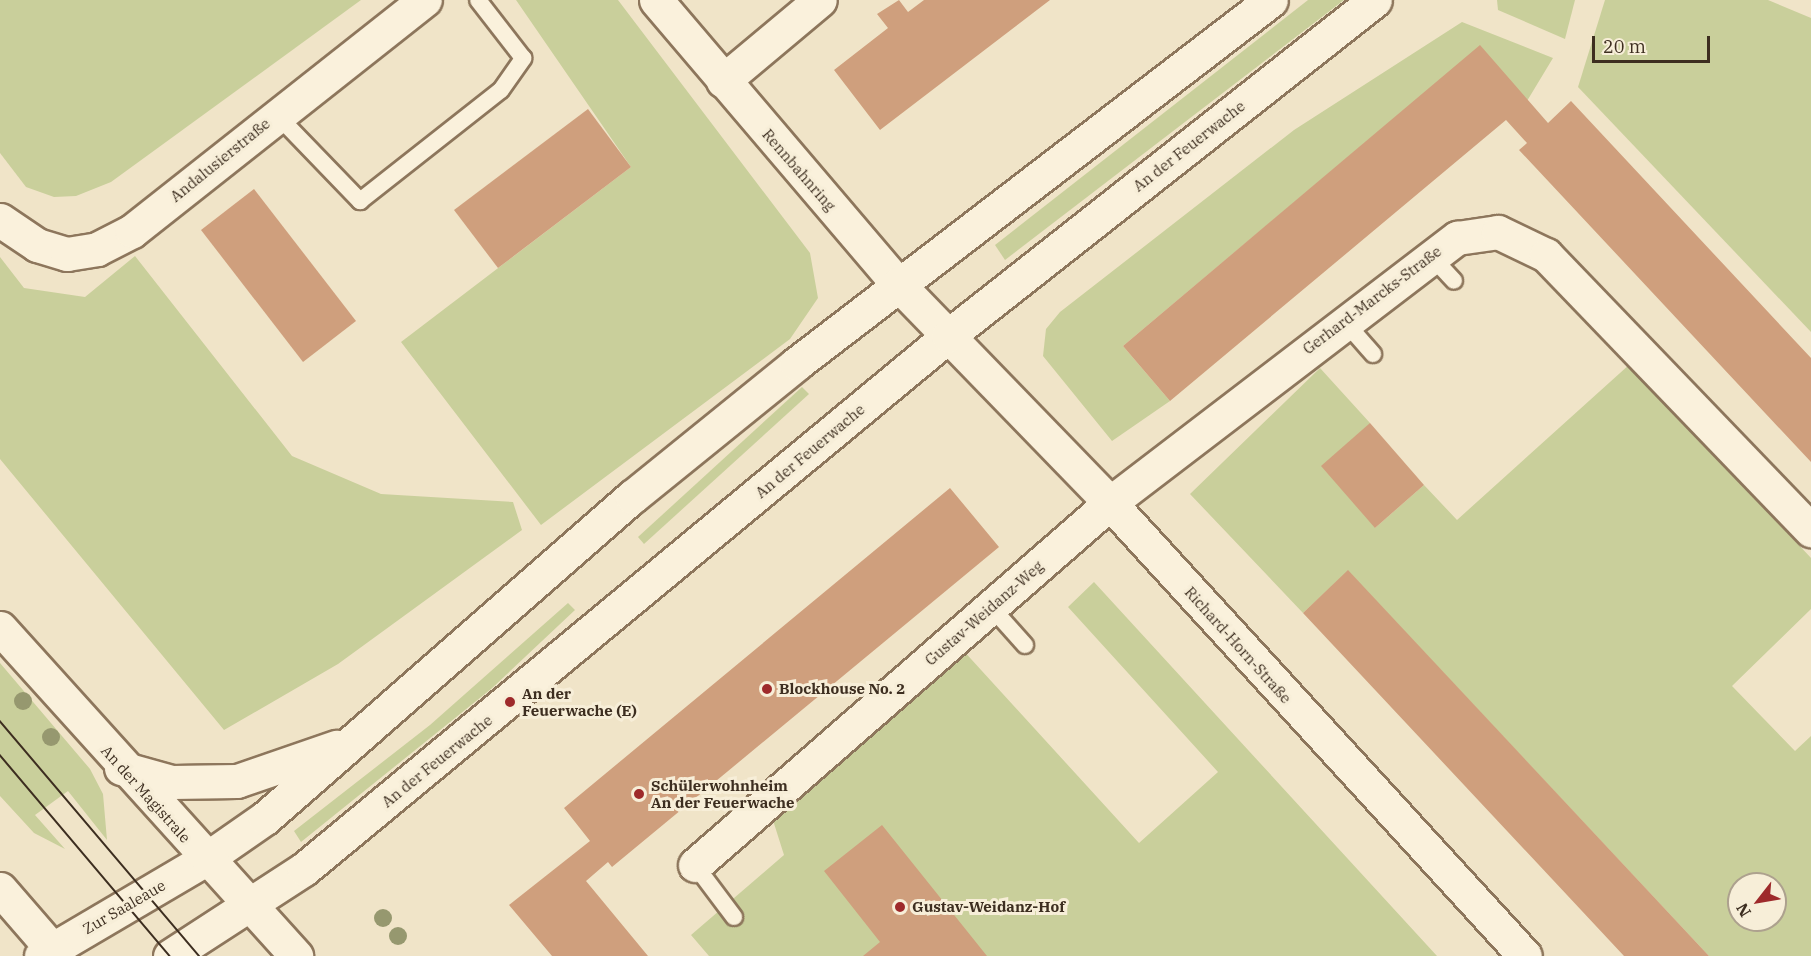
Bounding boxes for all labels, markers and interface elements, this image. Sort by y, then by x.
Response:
scale bar [1595,24,1714,62]
text: 20 m [1603,35,1646,58]
street label: An der Feuerwache [1130,97,1248,195]
street label: Andalusierstraße [167,114,273,206]
street label: Rennbahnring [759,125,839,215]
street label: Gerhard-Marcks-Straße [1299,242,1445,358]
street label: An der Feuerwache [752,400,868,502]
street label: Gustav-Weidanz-Weg [921,557,1047,669]
street label: Richard-Horn-Straße [1181,583,1295,707]
place label: Blockhouse No. 2 [779,680,905,698]
marker: Blockhouse No. 2 [760,682,774,696]
place label: An der Feuerwache (E) [522,684,637,719]
marker: An der Feuerwache (E) [503,695,517,709]
street label: An der Feuerwache [378,711,496,811]
street label: An der Magistrale [98,742,194,846]
place label: Schülerwohnheim An der Feuerwache [651,776,795,811]
marker: Schülerwohnheim An der Feuerwache [632,787,646,801]
north arrow [1727,872,1787,932]
street label: Zur Saaleaue [80,876,168,938]
place label: Gustav-Weidanz-Hof [912,898,1065,916]
marker: Gustav-Weidanz-Hof [893,900,907,914]
text: N [1731,900,1755,921]

